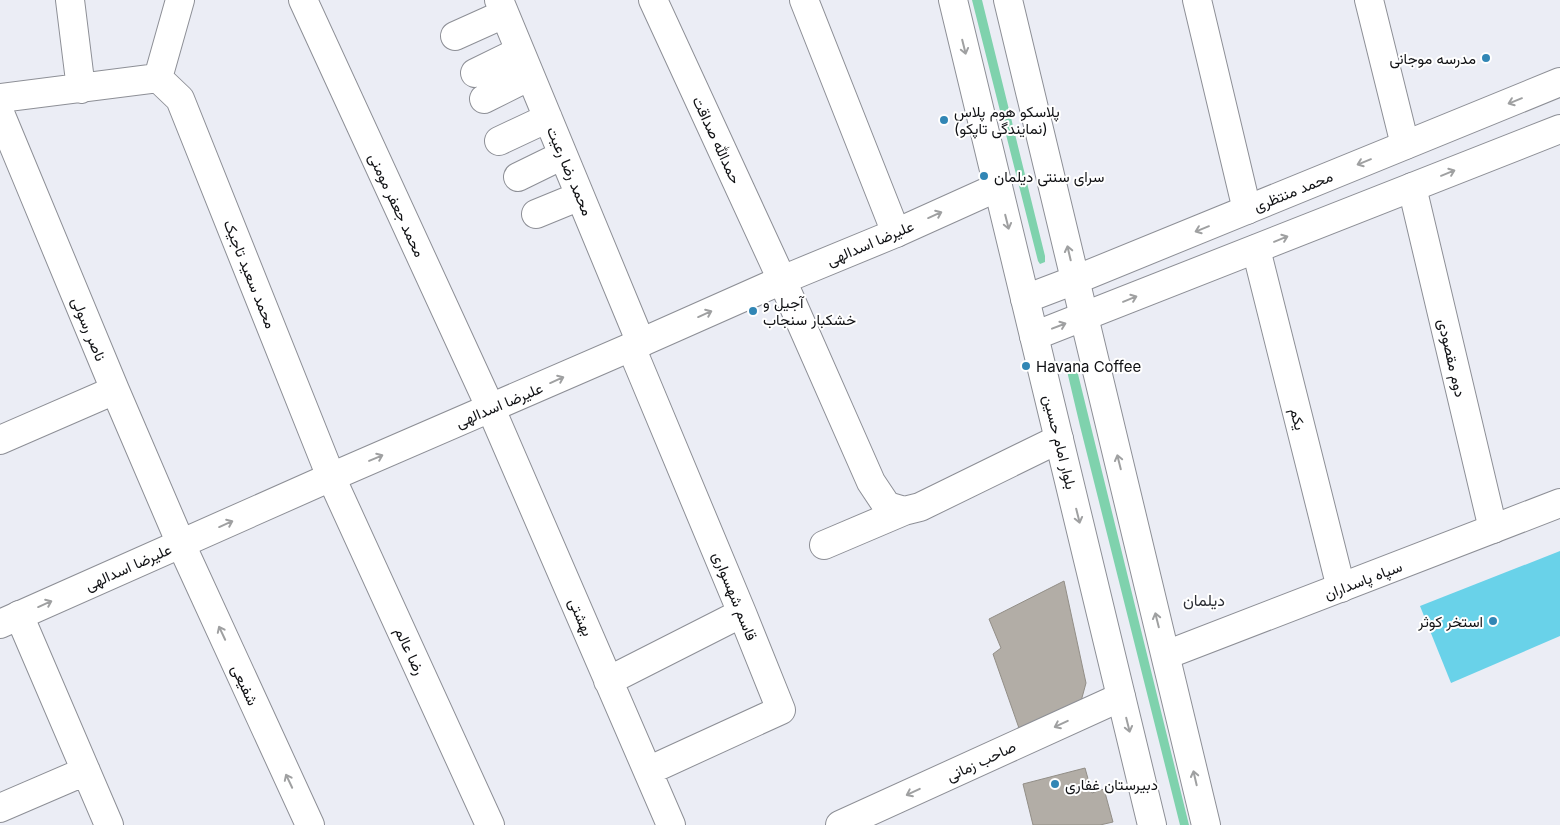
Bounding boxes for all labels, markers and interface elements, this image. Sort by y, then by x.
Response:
one-way arrow [960,39,969,55]
place label: مدرسه موجانی [1390,49,1476,69]
marker: مدرسه موجانی [1480,52,1492,64]
street label: حمدالله صداقت [688,93,746,187]
one-way arrow [1508,96,1523,106]
place label: پلاسکو هوم پلاس (نمایندگی تاپکو) [954,102,1060,139]
marker: پلاسکو هوم پلاس (نمایندگی تاپکو) [938,114,950,126]
street label: محمد رضا رعیت [543,124,597,218]
street label: محمد جعفر مومنی [364,150,429,260]
one-way arrow [1357,158,1373,167]
street label: محمد منتظری [1251,166,1336,216]
place label: سرای سنتی دیلمان [994,167,1105,187]
one-way arrow [1440,168,1455,177]
marker: سرای سنتی دیلمان [978,170,990,182]
one-way arrow [927,210,942,219]
one-way arrow [1002,214,1012,230]
street label: علیرضا اسدالهی [824,216,917,271]
street label: محمد سعید تاجیک [220,217,280,331]
one-way arrow [1195,224,1210,234]
one-way arrow [1273,234,1288,243]
one-way arrow [1064,245,1073,261]
place label: آجیل و خشکبار سنجاب [763,293,856,329]
one-way arrow [1122,293,1137,302]
street label: ناصر رسولی [67,294,110,364]
marker: آجیل و خشکبار سنجاب [747,305,759,317]
one-way arrow [697,308,712,318]
street label: دوم مقصودی [1433,317,1470,399]
one-way arrow [1051,321,1066,330]
place label: Havana Coffee [1036,357,1141,376]
marker: Havana Coffee [1020,360,1032,372]
one-way arrow [549,375,564,384]
street label: علیرضا اسدالهی [453,378,546,433]
street label: بلوار امام حسین [1038,393,1081,491]
street label: یکم [1285,406,1310,432]
one-way arrow [368,453,383,463]
one-way arrow [1114,454,1123,470]
one-way arrow [1073,508,1083,524]
one-way arrow [218,519,233,529]
street label: علیرضا اسدالهی [82,539,175,595]
street label: قاسم شهسواری [708,549,761,644]
street label: سپاه پاسداران [1321,556,1405,605]
district label: دیلمان [1183,590,1225,610]
street label: بهشتی [564,595,597,639]
one-way arrow [37,598,52,608]
one-way arrow [1152,612,1161,628]
place label: استخر کوثر [1417,612,1483,631]
marker: استخر کوثر [1487,615,1499,627]
street label: رضا عالم [390,624,429,678]
one-way arrow [216,626,226,641]
street label: شفیعی [226,661,263,709]
one-way arrow [1124,717,1133,733]
one-way arrow [1054,720,1069,730]
street label: صاحب زمانی [943,737,1019,786]
one-way arrow [1190,770,1199,786]
one-way arrow [284,774,294,789]
place label: دبیرستان غفاری [1065,775,1158,795]
marker: دبیرستان غفاری [1049,778,1061,790]
one-way arrow [906,788,921,797]

